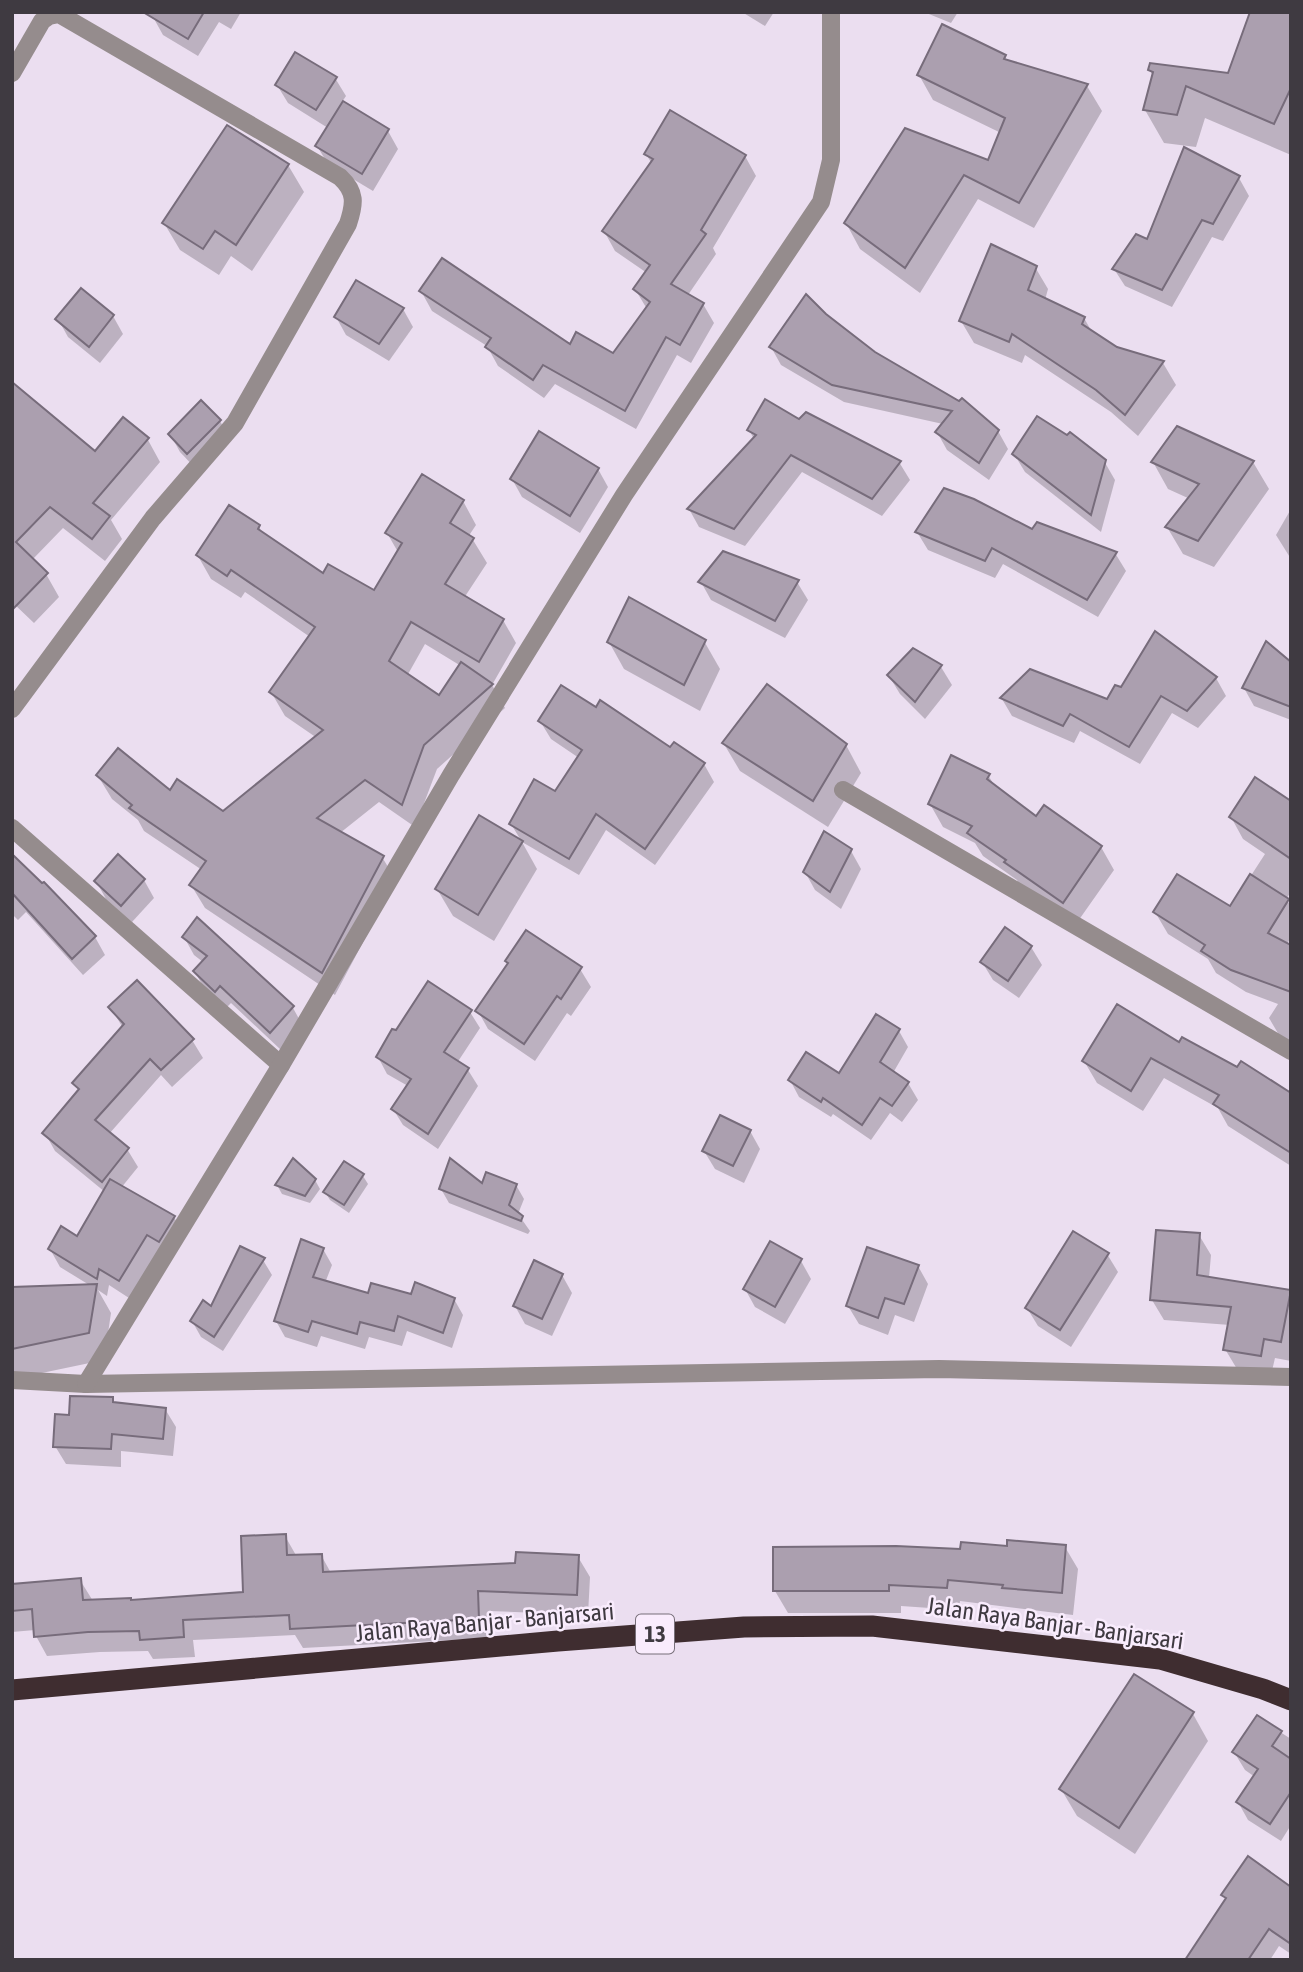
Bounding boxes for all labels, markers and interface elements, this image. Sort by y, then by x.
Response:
street label: Jalan Raya Banjar - Banjarsari [925,1592,1185,1654]
street label: Jalan Raya Banjar - Banjarsari [355,1597,615,1647]
road number: 13 [636,1614,674,1653]

